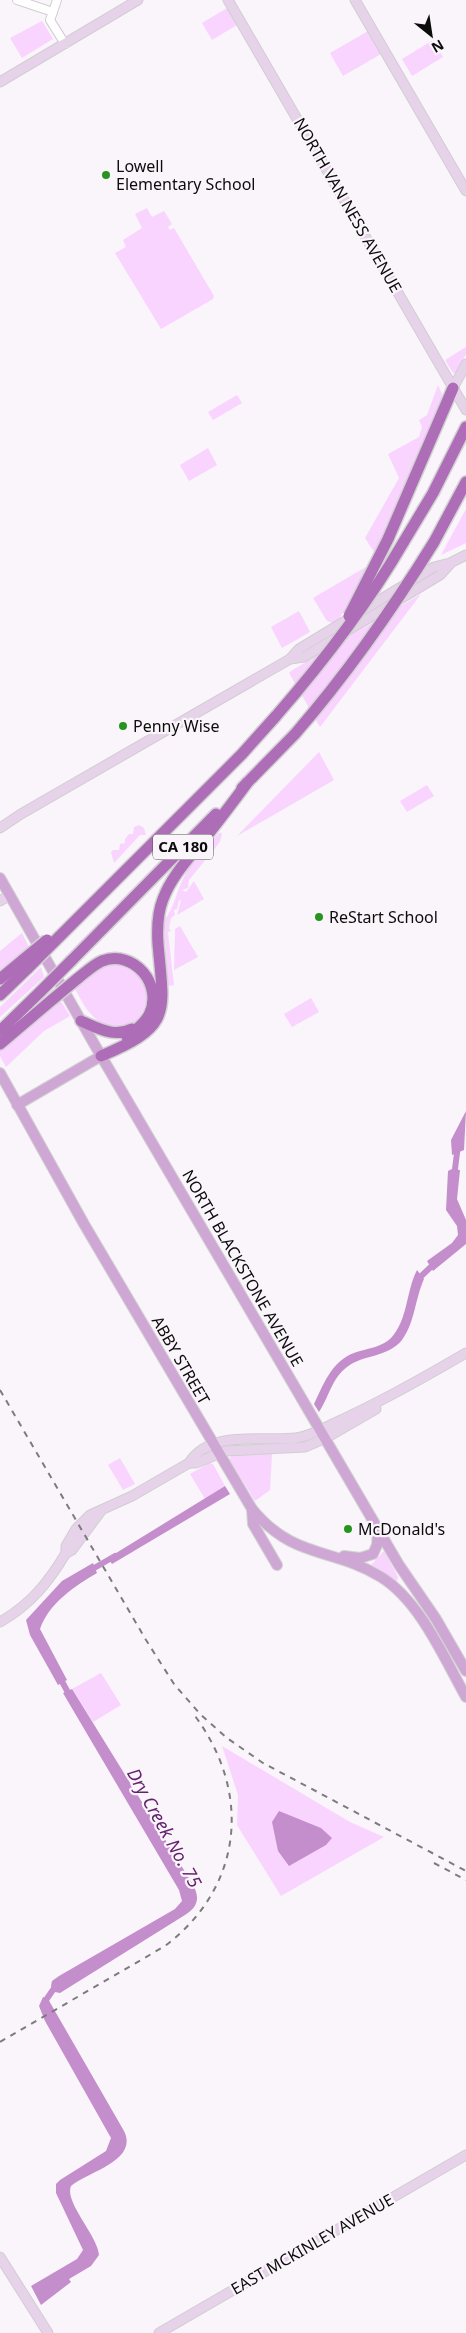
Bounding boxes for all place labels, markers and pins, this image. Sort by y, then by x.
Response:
place label: Lowell Elementary School [116,155,255,195]
marker: Lowell Elementary School [100,169,112,181]
place label: Penny Wise [133,715,220,737]
marker: Penny Wise [117,720,129,732]
place label: ReStart School [329,906,438,928]
marker: ReStart School [313,911,325,923]
place label: McDonald's [358,1518,445,1540]
marker: McDonald's [342,1523,354,1535]

